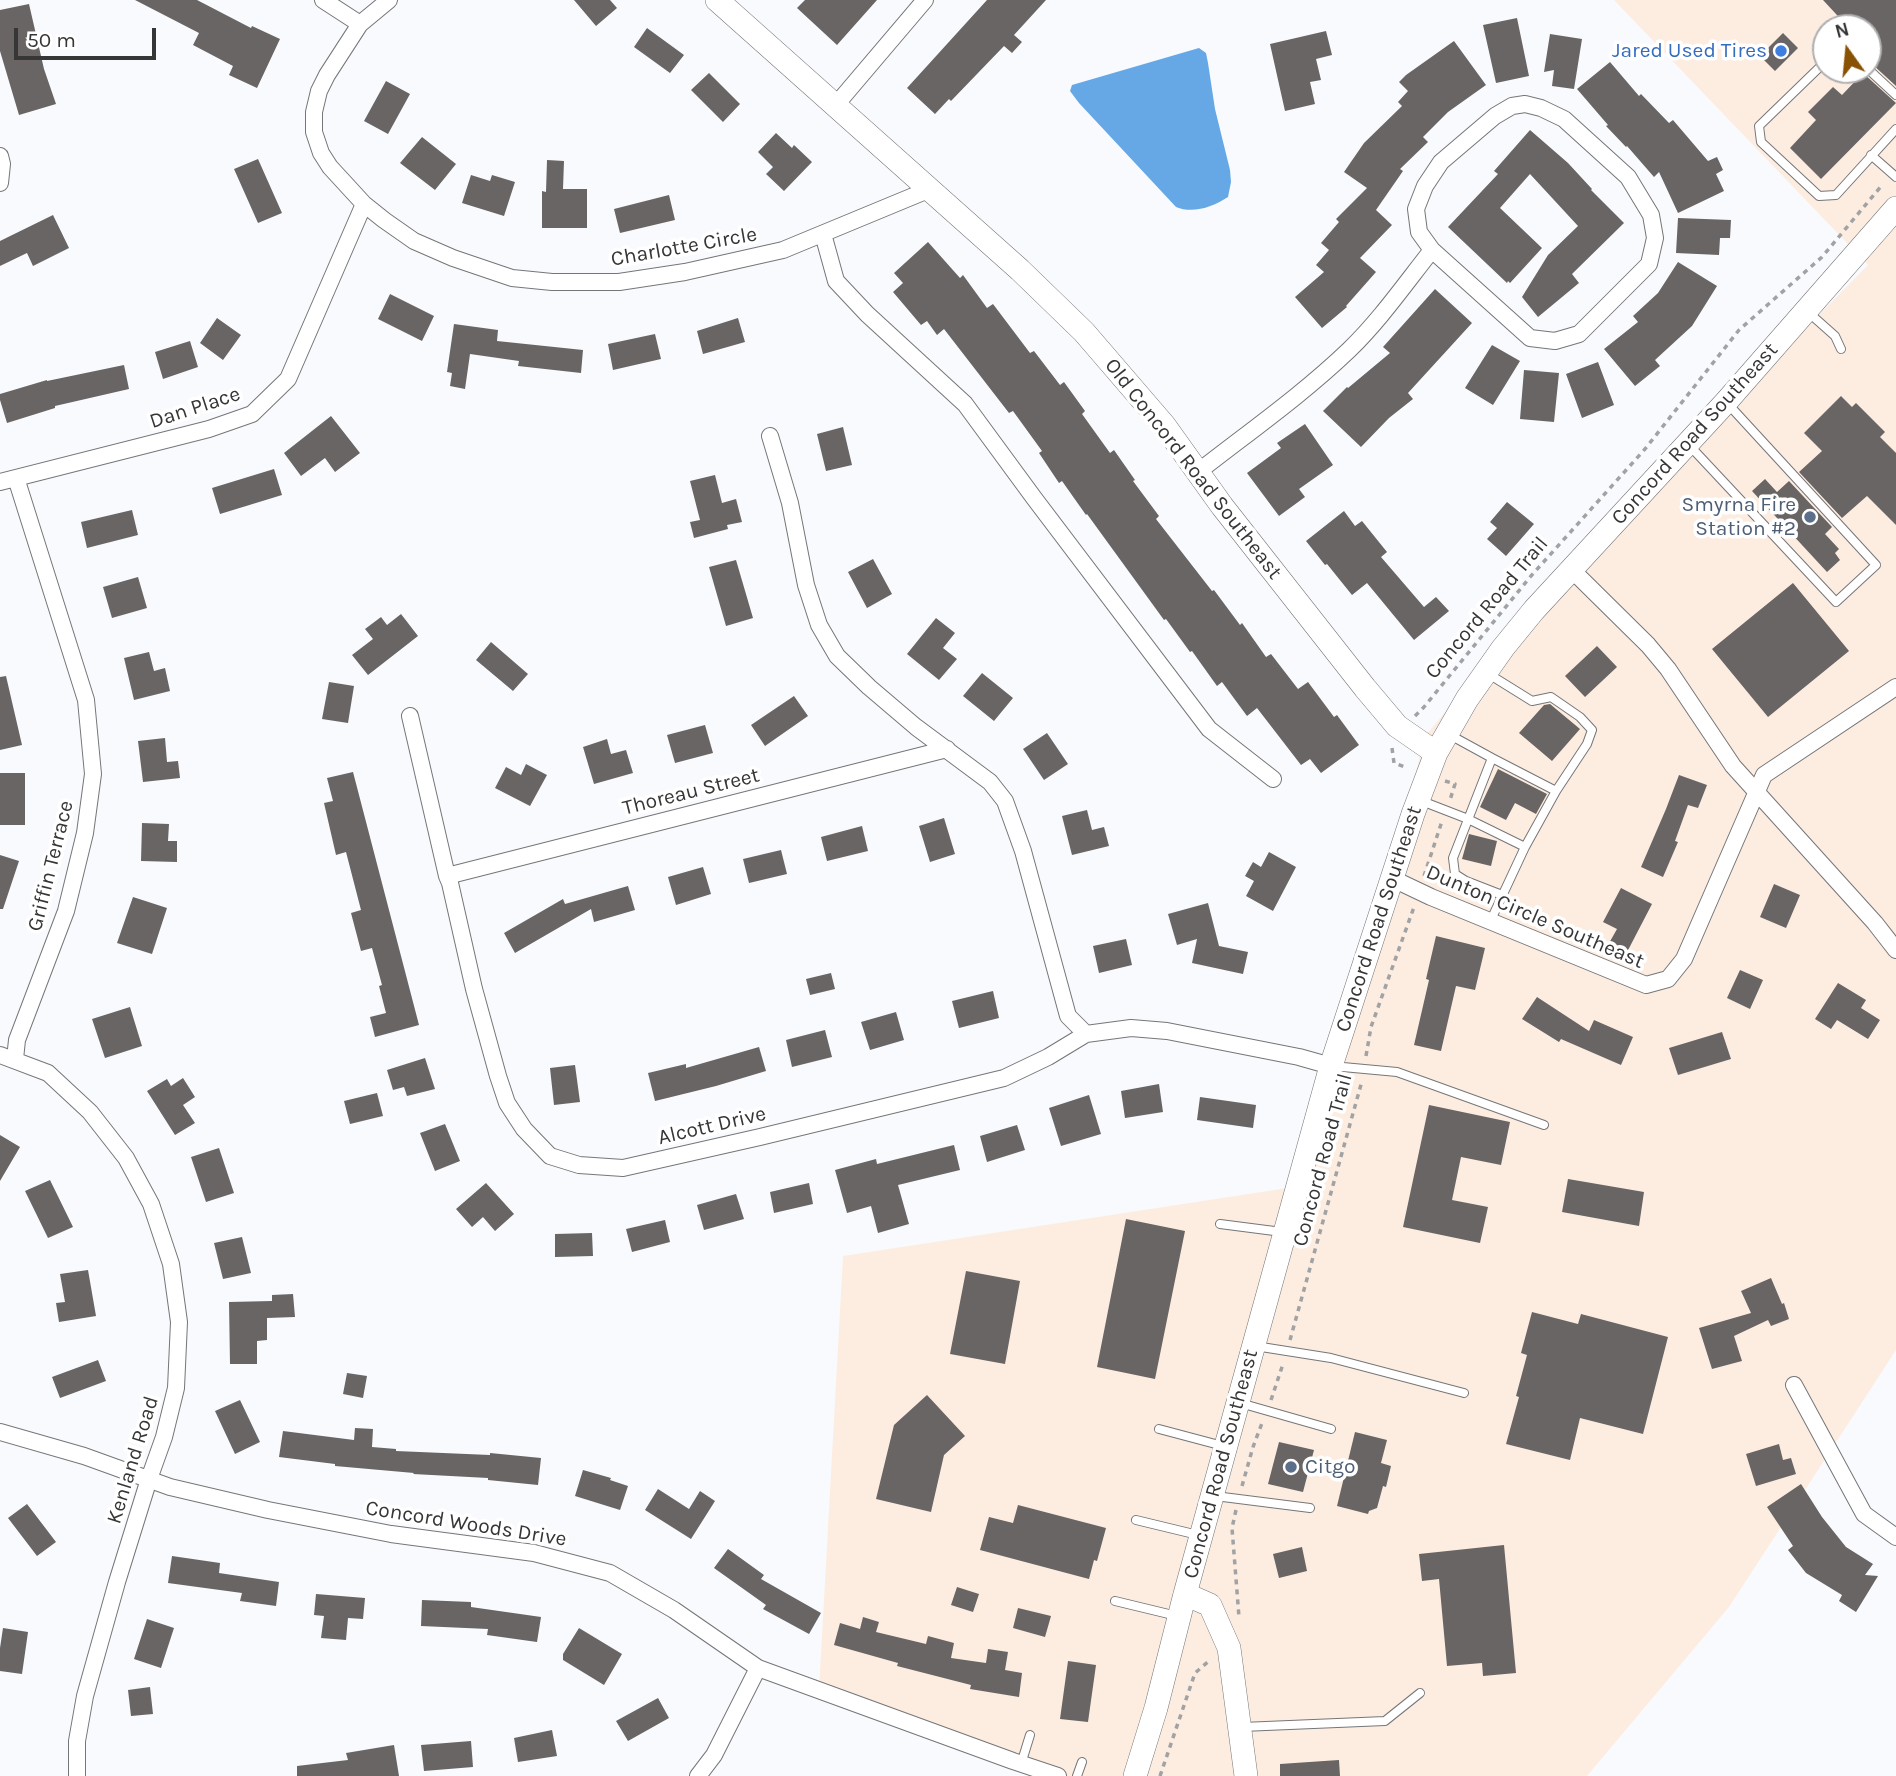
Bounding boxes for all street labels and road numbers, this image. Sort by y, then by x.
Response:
street label: Charlotte Circle [609,222,759,272]
street label: Concord Road Southeast [1607,338,1783,530]
street label: Old Concord Road Southeast [1099,354,1287,584]
street label: Dan Place [147,382,243,434]
street label: Concord Road Trail [1420,532,1554,684]
street label: Thoreau Street [620,763,762,821]
street label: Griffin Terrace [23,798,79,934]
street label: Concord Road Southeast [1330,803,1428,1035]
street label: Dunton Circle Southeast [1422,860,1648,974]
street label: Concord Road Trail [1288,1071,1358,1249]
street label: Alcott Drive [656,1101,768,1151]
street label: Concord Road Southeast [1178,1347,1264,1581]
street label: Kenland Road [102,1393,164,1527]
street label: Concord Woods Drive [364,1496,568,1552]

